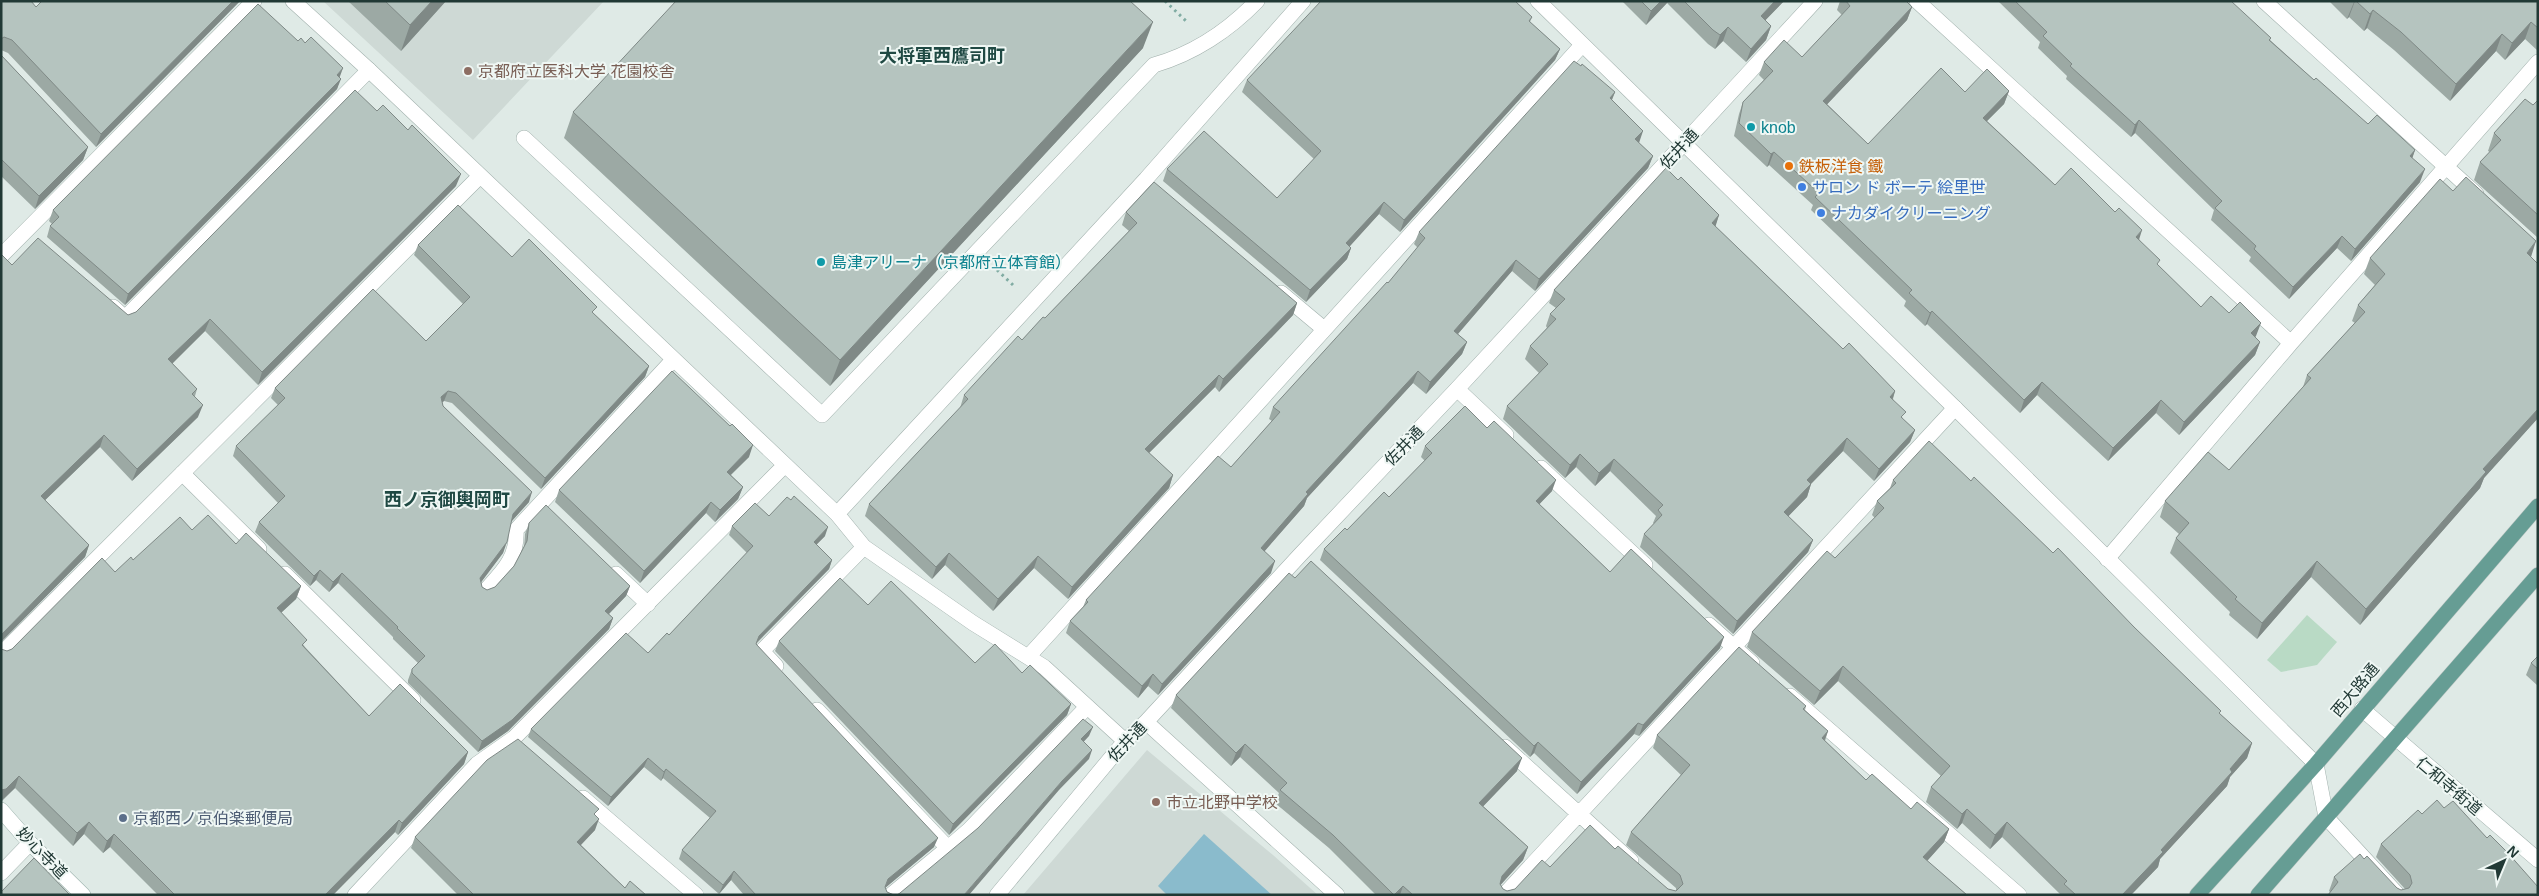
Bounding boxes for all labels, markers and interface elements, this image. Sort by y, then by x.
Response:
district label: 大将軍西鷹司町 [879,46,1005,66]
place label: 京都府立医科大学 花園校舎 [478,63,674,80]
marker: 京都府立医科大学 花園校舎 [462,65,474,77]
place label: knob [1761,119,1796,136]
marker: knob [1745,121,1757,133]
street label: 佐井通 [1657,125,1701,173]
place label: 鉄板洋食 鐵 [1799,158,1883,175]
marker: 鉄板洋食 鐵 [1783,160,1795,172]
place label: サロン ド ボーテ 絵里世 [1812,179,1985,196]
marker: サロン ド ボーテ 絵里世 [1796,181,1808,193]
place label: ナカダイクリーニング [1831,205,1991,222]
marker: ナカダイクリーニング [1815,207,1827,219]
place label: 島津アリーナ（京都府立体育館） [831,254,1071,271]
marker: 島津アリーナ（京都府立体育館） [815,256,827,268]
street label: 佐井通 [1381,423,1427,469]
district label: 西ノ京御輿岡町 [384,490,510,510]
street label: 西大路通 [2328,660,2382,720]
street label: 佐井通 [1104,719,1150,765]
street label: 仁和寺街道 [2413,754,2485,818]
place label: 市立北野中学校 [1166,794,1278,811]
marker: 市立北野中学校 [1150,796,1162,808]
place label: 京都西ノ京伯楽郵便局 [133,810,293,827]
marker: 京都西ノ京伯楽郵便局 [117,812,129,824]
street label: 妙心寺道 [14,824,70,882]
north arrow [2479,836,2529,886]
text: N [2504,842,2522,861]

